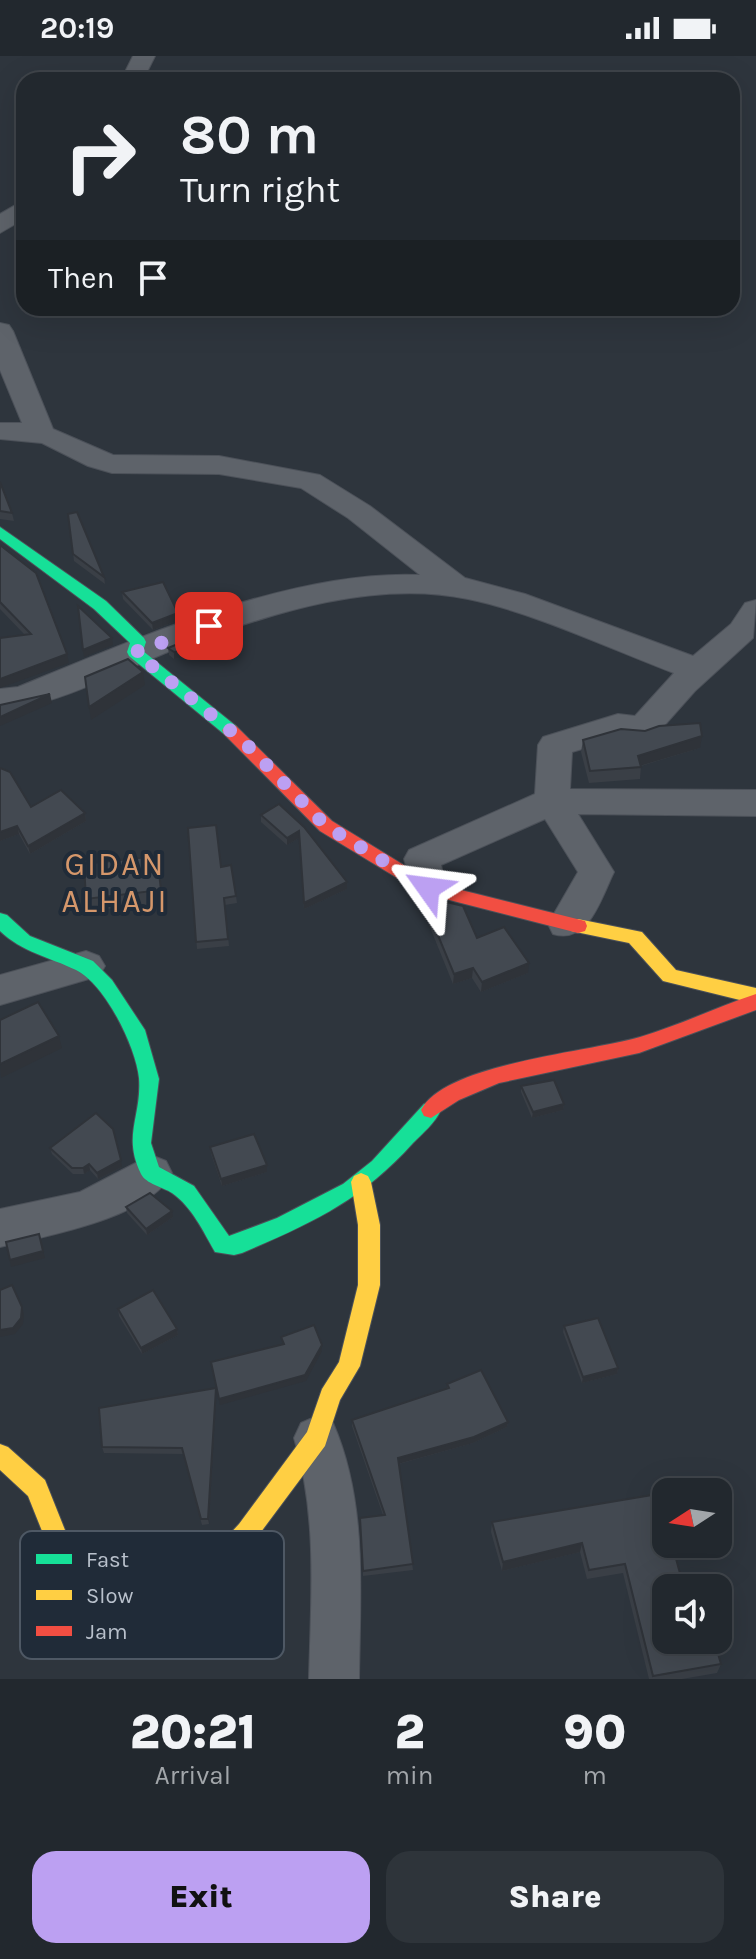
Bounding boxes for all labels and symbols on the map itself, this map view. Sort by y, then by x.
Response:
pin [175,592,243,660]
district label: GIDAN ALHAJI [62,846,169,920]
position arrow [386,846,470,930]
north arrow [652,1478,732,1558]
legend [20,1531,284,1659]
text: Fast [86,1547,129,1573]
text: Slow [86,1583,133,1609]
text: Jam [86,1619,128,1645]

